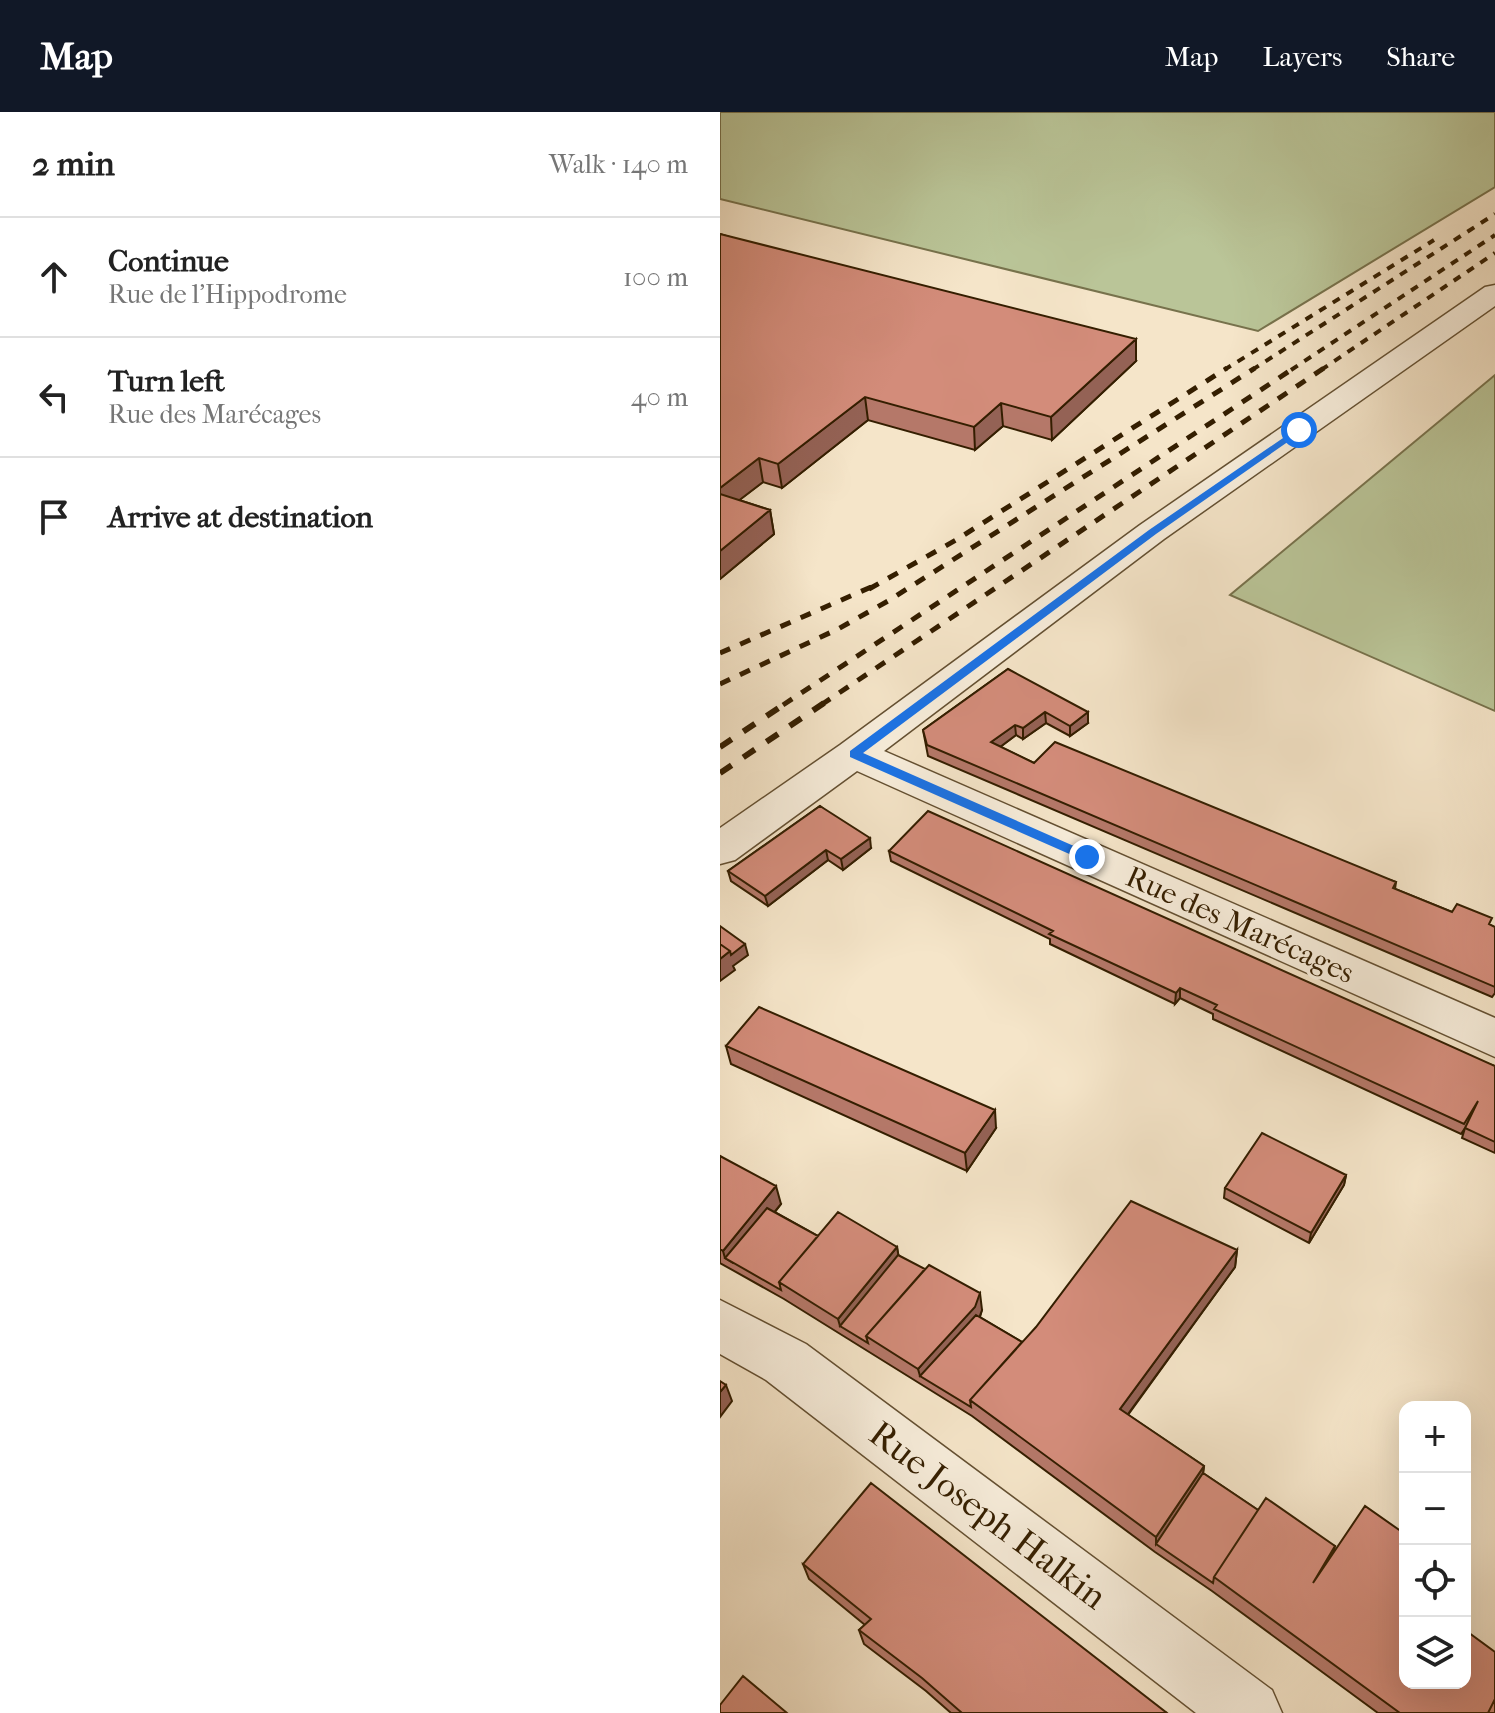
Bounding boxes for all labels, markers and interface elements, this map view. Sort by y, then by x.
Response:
text: Map [40,34,113,79]
text: Map [1165,40,1218,73]
text: Layers [1262,40,1342,73]
text: Share [1386,40,1455,73]
text: 2 min [32,144,115,184]
text: Walk · 140 m [549,149,688,180]
text: Continue [108,244,229,279]
icon: ahead [32,255,76,299]
text: 100 m [623,262,688,293]
text: Rue de l'Hippodrome [108,279,347,310]
text: Turn left [108,364,225,399]
icon: left [32,375,76,419]
text: 40 m [631,382,688,413]
text: Rue des Marécages [108,399,321,430]
route start [1281,412,1317,448]
icon: arrive [32,495,76,539]
text: Arrive at destination [108,500,373,535]
route end [1069,839,1105,875]
street label: Rue des Marécages [1121,859,1359,991]
map controls [1399,1401,1471,1689]
button: + [1399,1401,1471,1473]
street label: Rue Joseph Halkin [861,1412,1115,1618]
button: − [1399,1473,1471,1545]
button: locate [1399,1545,1471,1617]
button: layers [1399,1617,1471,1689]

